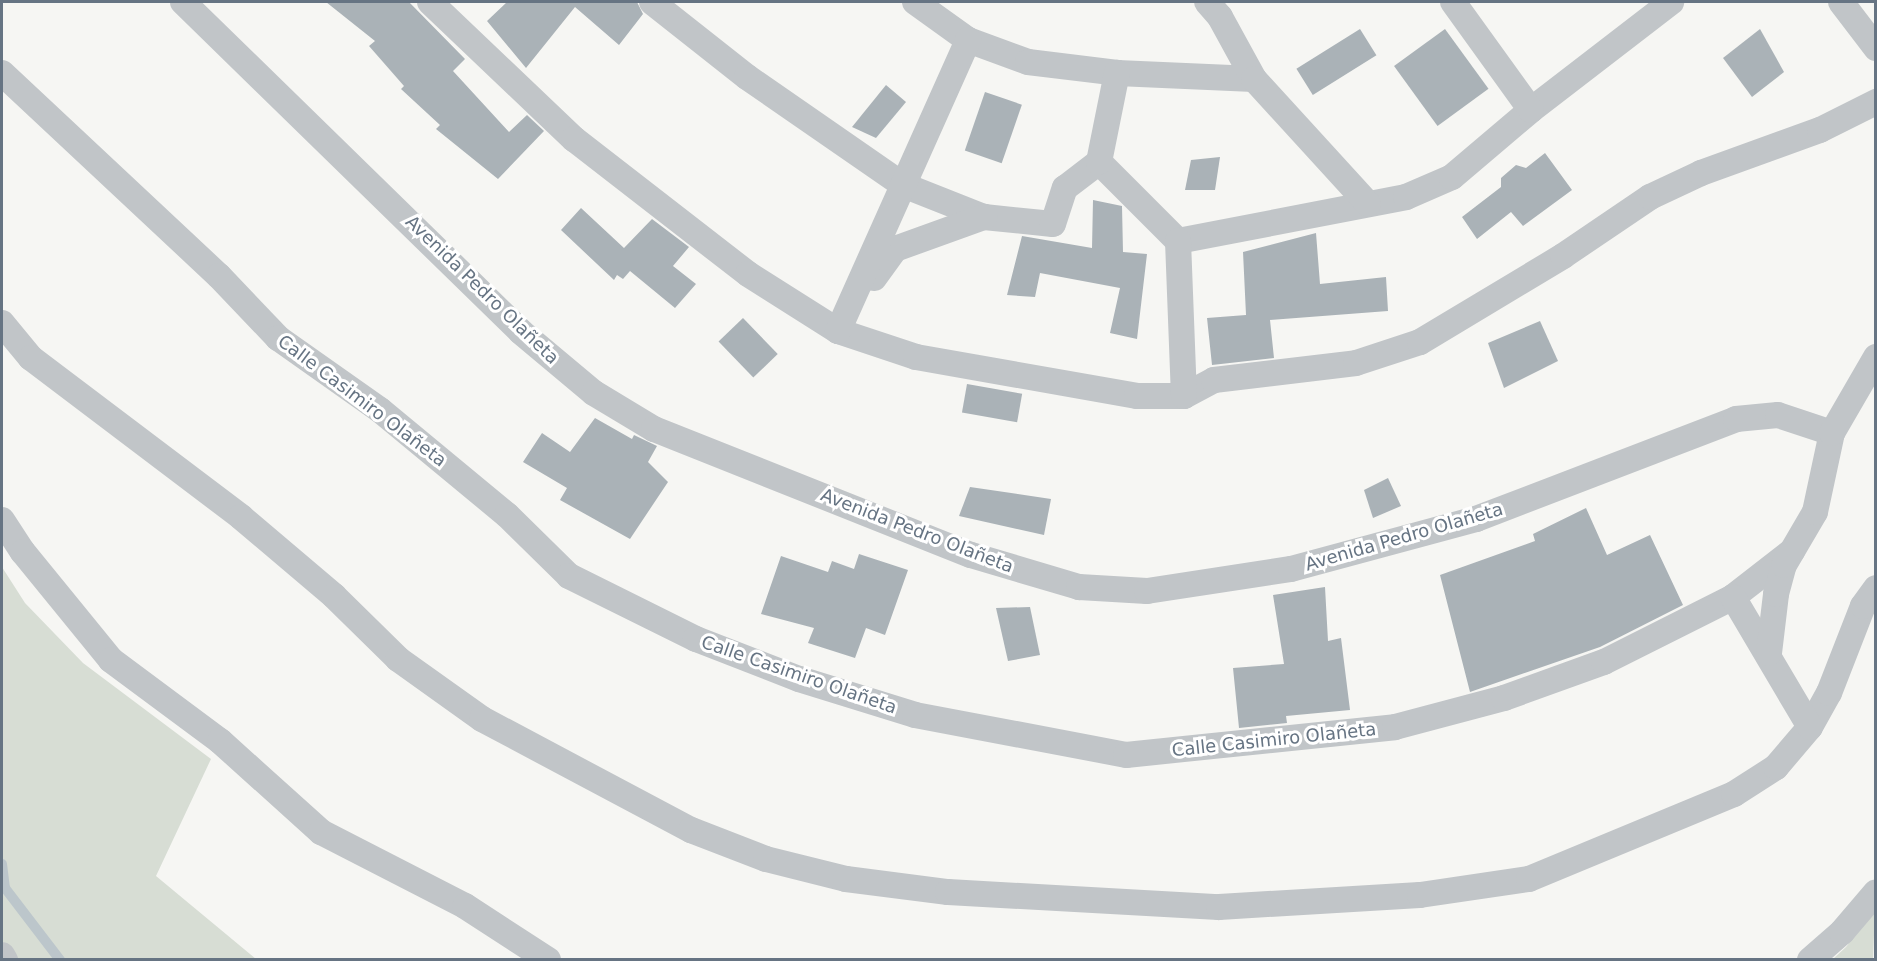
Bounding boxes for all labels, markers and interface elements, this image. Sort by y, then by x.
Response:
street label: Avenida Pedro Olañeta [401,211,563,369]
street label: Calle Casimiro Olañeta [273,331,451,471]
street label: Avenida Pedro Olañeta [818,484,1016,578]
street label: Avenida Pedro Olañeta [1303,498,1505,576]
street label: Calle Casimiro Olañeta [698,631,900,719]
street label: Calle Casimiro Olañeta [1171,719,1377,761]

